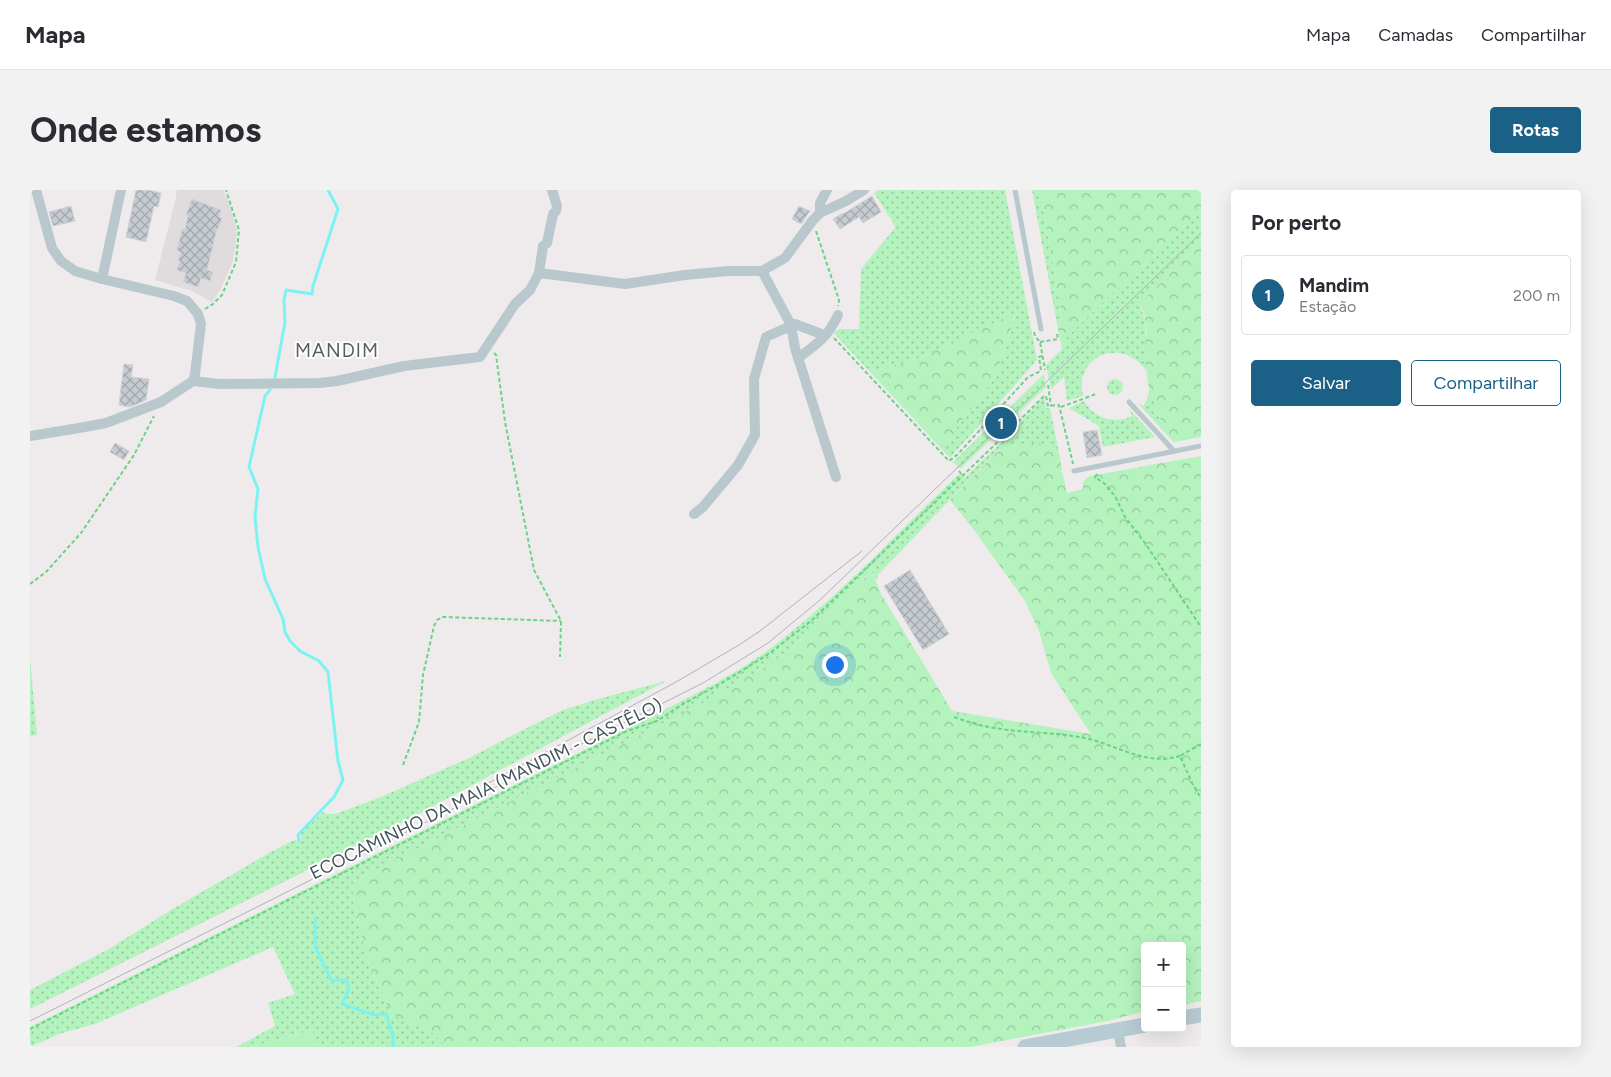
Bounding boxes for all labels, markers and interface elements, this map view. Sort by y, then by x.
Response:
text: Mapa [25,20,86,49]
text: Mapa [1306,24,1350,46]
text: Camadas [1378,24,1453,46]
text: Compartilhar [1481,24,1586,46]
button: Rotas [1490,107,1581,153]
text: Onde estamos [30,109,261,151]
text: Por perto [1251,210,1341,235]
text: Mandim [1299,274,1369,297]
text: 1 [1265,286,1271,305]
text: 200 m [1513,286,1560,305]
text: Estação [1299,297,1356,316]
district label: MANDIM [295,339,379,362]
button: Salvar [1251,360,1401,406]
button: Compartilhar [1411,360,1561,406]
pin: 1 [985,404,1017,442]
your location [822,652,848,678]
street label: ECOCAMINHO DA MAIA (MANDIM - CASTÊLO) [306,694,666,884]
map controls [1141,942,1186,1032]
button: + [1141,942,1186,987]
button: − [1141,987,1186,1032]

